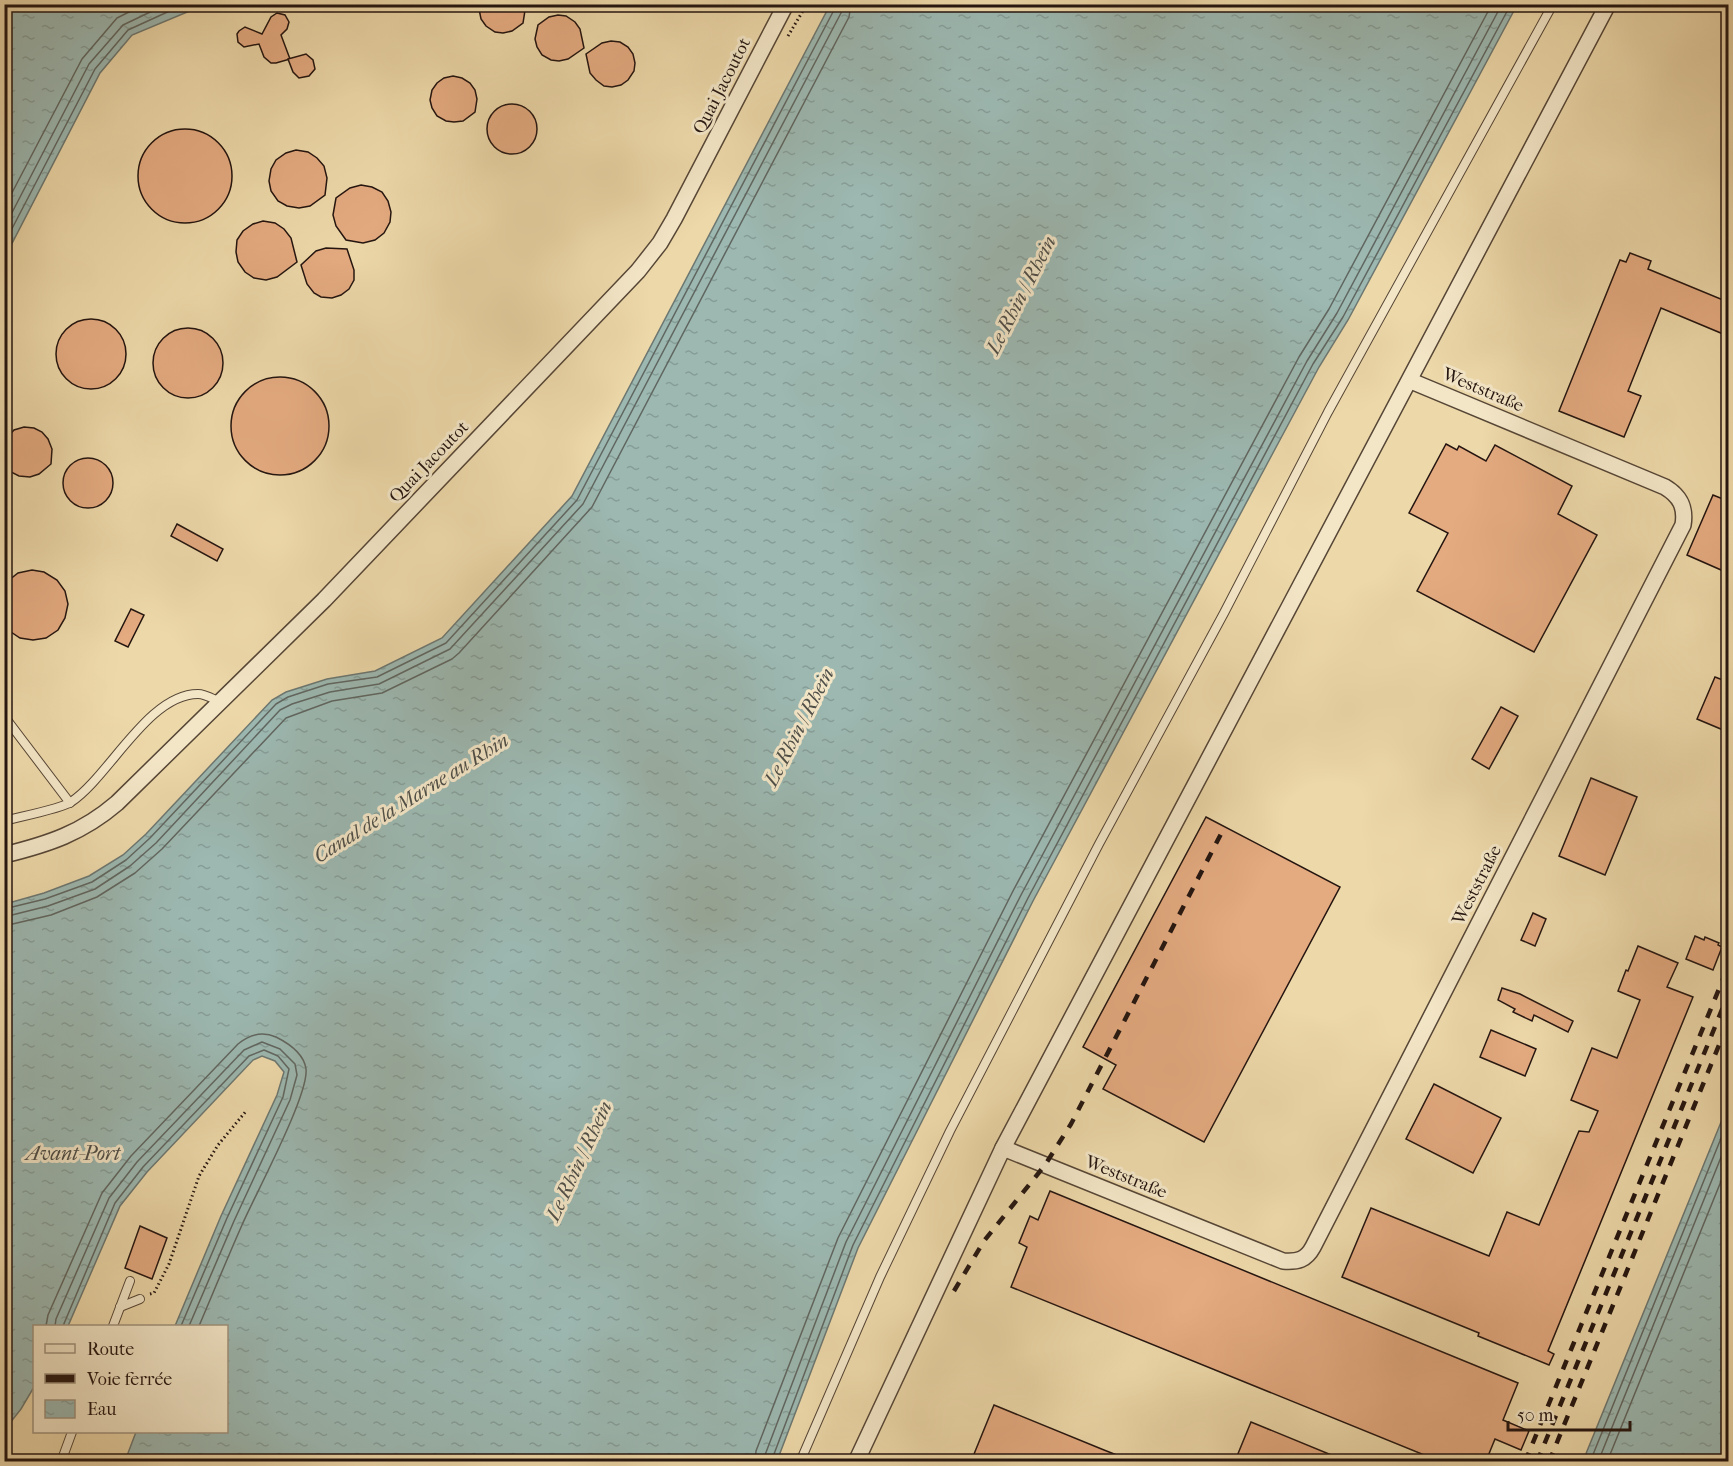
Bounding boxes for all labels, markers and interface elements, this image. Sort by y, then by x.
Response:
street label: Quai Jacoutot [689,34,755,138]
water label: Le Rhin / Rhein [980,232,1061,360]
street label: Weststraße [1438,363,1527,417]
street label: Quai Jacoutot [385,416,473,507]
water label: Le Rhin / Rhein [758,664,839,792]
water label: Canal de la Marne au Rhin [309,729,513,867]
street label: Weststraße [1448,842,1506,929]
water label: Le Rhin / Rhein [540,1097,617,1226]
water label: Avant-Port [23,1142,122,1165]
street label: Weststraße [1081,1151,1170,1203]
legend [33,1325,228,1433]
text: Route [87,1339,134,1360]
text: Voie ferrée [86,1369,172,1390]
scale bar [1508,1394,1630,1432]
text: Eau [87,1399,116,1420]
text: 50 m [1517,1405,1554,1426]

